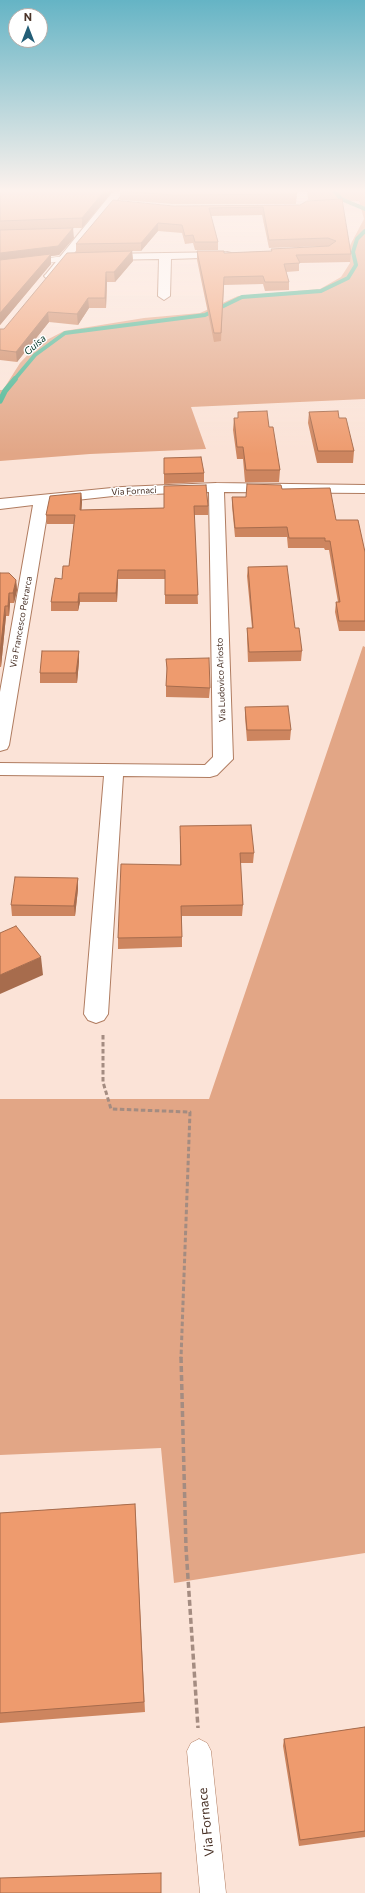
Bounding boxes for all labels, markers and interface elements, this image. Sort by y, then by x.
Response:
north arrow [8,8,48,48]
text: N [24,10,32,23]
water label: Guisa [22,332,48,358]
street label: Via Fornaci [111,484,157,498]
street label: Via Francesco Petrarca [8,575,34,669]
street label: Via Ludovico Ariosto [214,638,228,722]
street label: Via Fornace [195,1787,217,1857]

